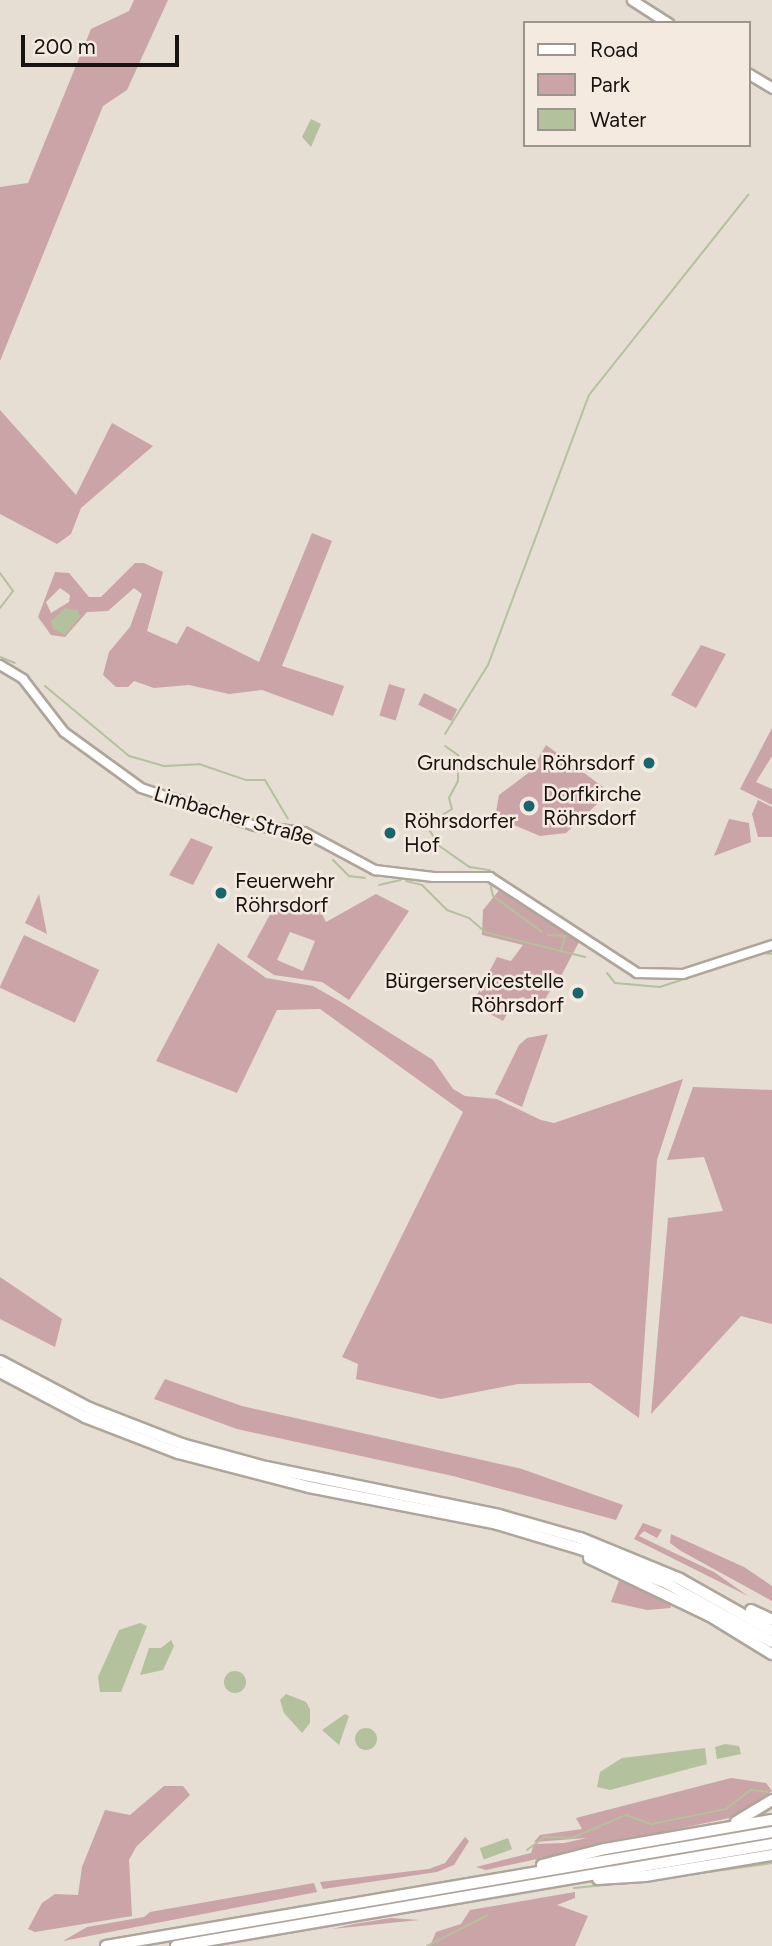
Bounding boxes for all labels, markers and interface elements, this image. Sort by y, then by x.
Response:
scale bar [24,21,182,65]
legend [524,21,751,147]
text: 200 m [34,34,96,59]
text: Road [590,37,638,62]
text: Park [590,72,630,97]
text: Water [590,107,646,132]
place label: Grundschule Röhrsdorf [417,750,635,776]
marker: Grundschule Röhrsdorf [641,755,657,771]
street label: Limbacher Straße [151,781,317,851]
place label: Dorfkirche Röhrsdorf [543,781,641,831]
marker: Dorfkirche Röhrsdorf [521,798,537,814]
place label: Röhrsdorfer Hof [404,808,516,858]
marker: Röhrsdorfer Hof [382,825,398,841]
place label: Feuerwehr Röhrsdorf [235,868,335,918]
marker: Feuerwehr Röhrsdorf [213,885,229,901]
place label: Bürgerservicestelle Röhrsdorf [385,968,564,1018]
marker: Bürgerservicestelle Röhrsdorf [570,985,586,1001]

